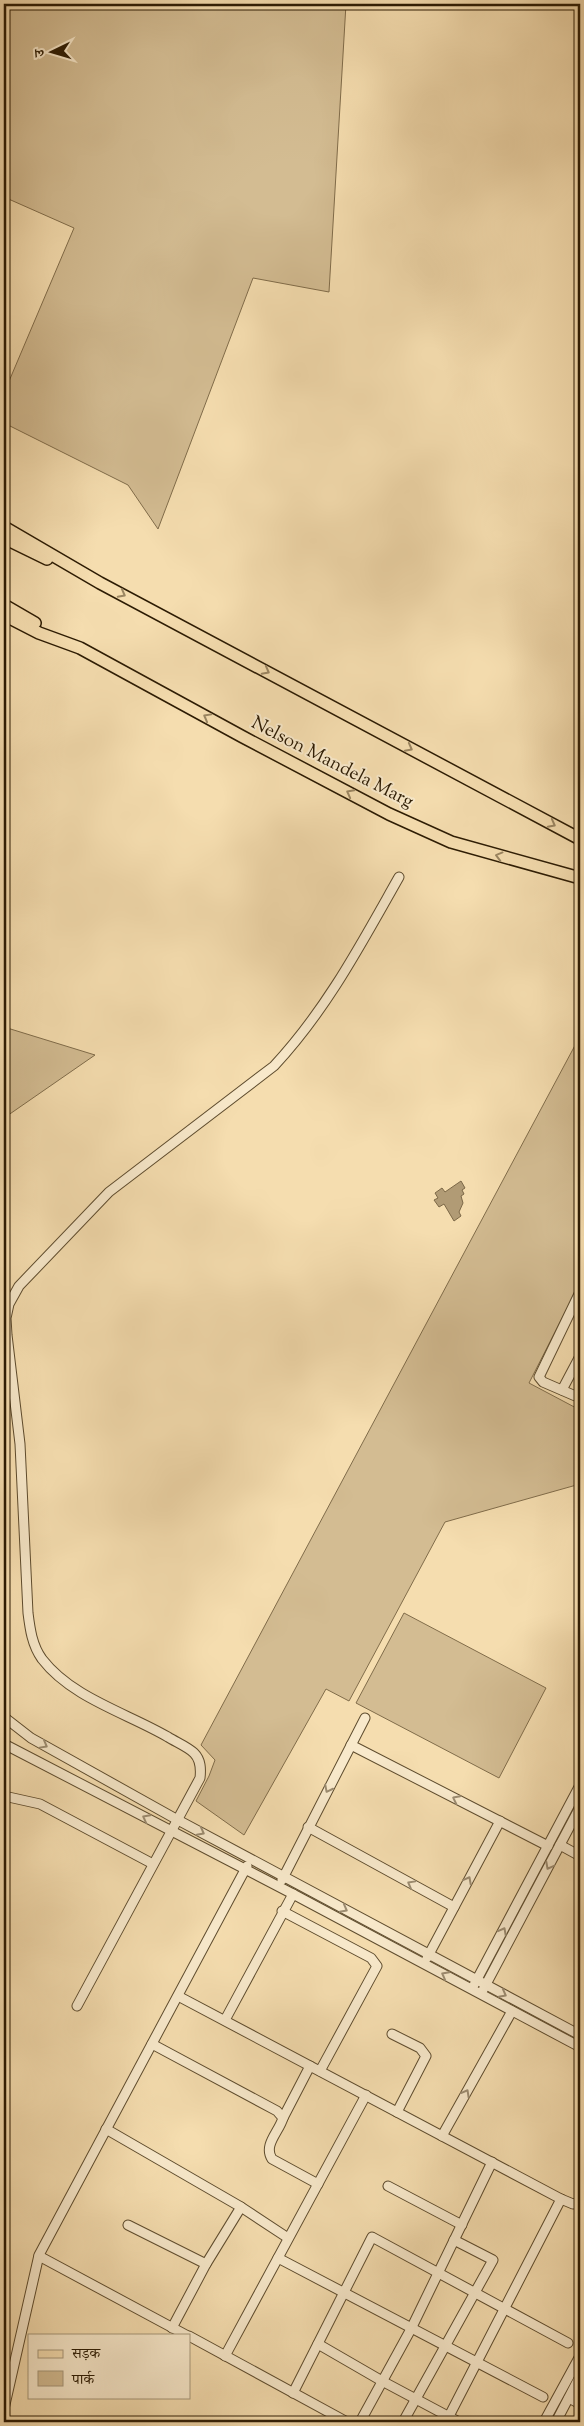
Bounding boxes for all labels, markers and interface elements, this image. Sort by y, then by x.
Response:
north arrow [28,28,78,78]
text: उ [31,48,51,58]
one-way arrow [117,588,126,598]
one-way arrow [260,664,269,674]
street label: Nelson Mandela Marg [246,710,418,816]
one-way arrow [203,714,212,724]
one-way arrow [403,741,412,751]
one-way arrow [346,789,355,799]
one-way arrow [547,818,556,828]
one-way arrow [495,851,504,862]
one-way arrow [38,1738,47,1748]
one-way arrow [324,1783,334,1792]
one-way arrow [452,1795,461,1805]
one-way arrow [142,1814,151,1824]
one-way arrow [196,1826,205,1836]
one-way arrow [545,1860,555,1869]
one-way arrow [462,1877,472,1886]
one-way arrow [408,1880,417,1890]
one-way arrow [339,1903,348,1913]
one-way arrow [497,1927,507,1936]
one-way arrow [441,1971,450,1981]
one-way arrow [498,1988,507,1998]
one-way arrow [460,2090,470,2099]
legend [28,2334,190,2398]
text: सड़क [71,2344,101,2365]
text: पार्क [71,2370,95,2391]

